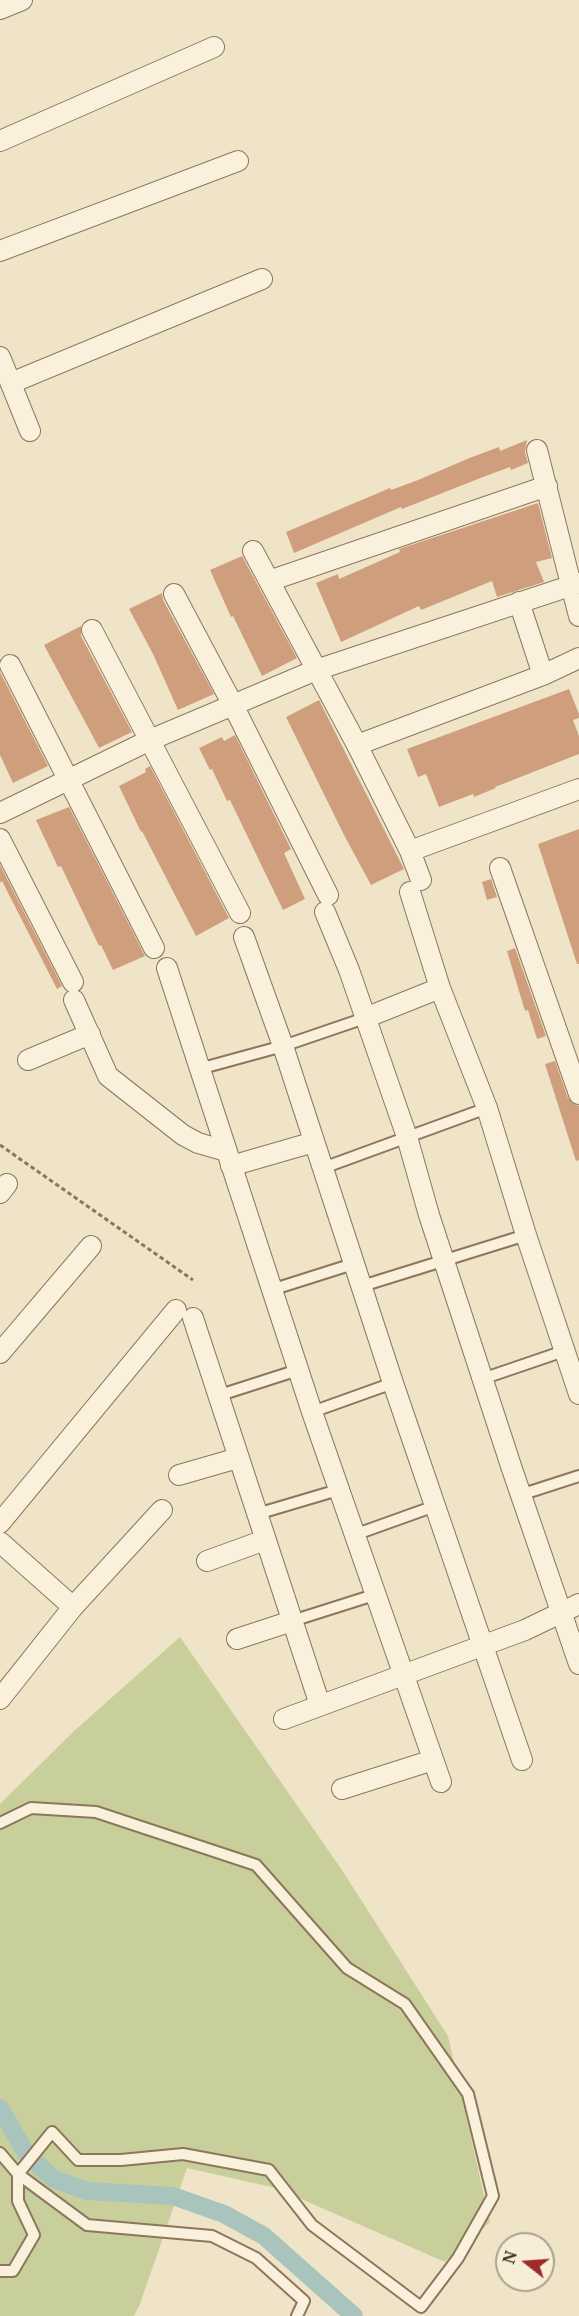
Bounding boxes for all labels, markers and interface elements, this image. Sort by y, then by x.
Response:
north arrow [495,2232,555,2292]
text: N [497,2248,522,2267]

